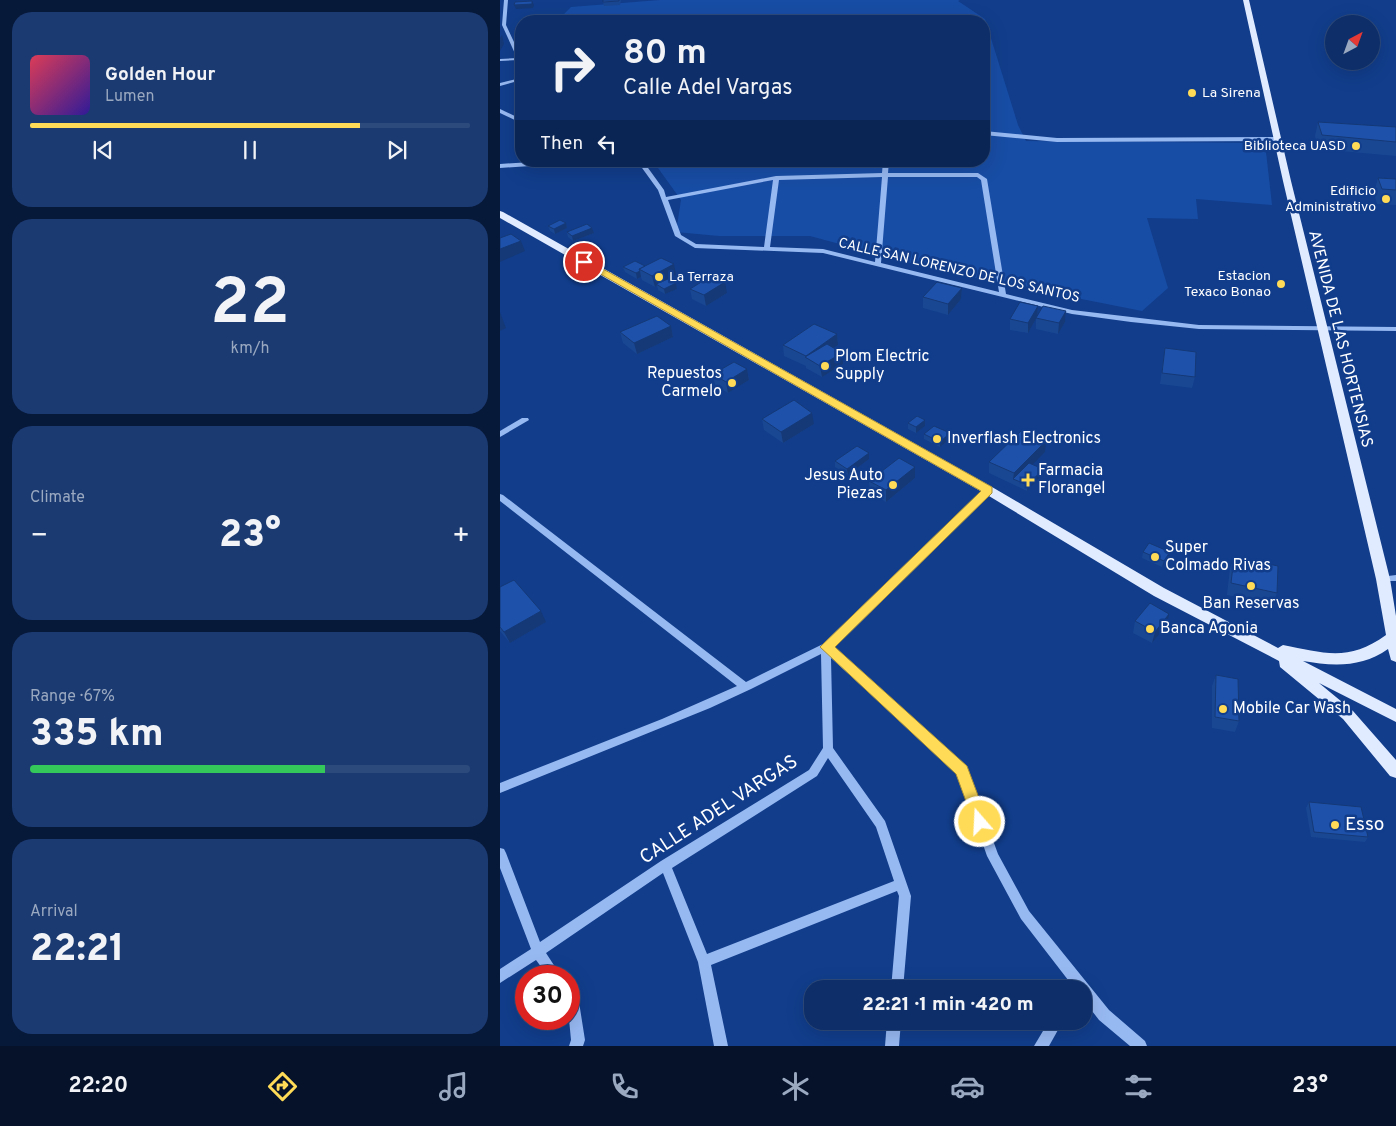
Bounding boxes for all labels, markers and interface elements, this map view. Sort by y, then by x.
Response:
north arrow [1325,15,1380,70]
map controls [1325,15,1380,70]
text: 80 m [623,32,707,76]
icon: right [540,35,605,100]
text: Golden Hour [105,63,216,87]
text: Calle Adel Vargas [623,75,793,102]
place label: La Sirena [1202,85,1261,102]
text: Lumen [105,87,155,107]
marker: La Sirena [1186,87,1198,99]
icon: left [593,130,621,158]
text: Then [540,132,583,156]
icon: previous [89,136,117,164]
icon: pause [236,136,264,164]
icon: next [383,136,411,164]
place label: Biblioteca UASD [1244,138,1346,155]
marker: Biblioteca UASD [1350,140,1362,152]
place label: Edificio Administrativo [1285,183,1376,216]
marker: Edificio Administrativo [1380,193,1392,205]
street label: AVENIDA DE LAS HORTENSIAS [1303,228,1377,450]
street label: CALLE SAN LORENZO DE LOS SANTOS [837,235,1081,307]
pin [563,241,605,283]
icon: arrive [570,248,598,276]
text: 22 [210,265,290,347]
place label: Estacion Texaco Bonao [1184,268,1271,301]
place label: La Terraza [669,269,734,286]
marker: La Terraza [653,271,665,283]
marker: Estacion Texaco Bonao [1275,278,1287,290]
text: km/h [231,339,269,359]
place label: Plom Electric Supply [835,347,930,385]
marker: Plom Electric Supply [819,360,831,372]
place label: Repuestos Carmelo [647,364,722,402]
marker: Repuestos Carmelo [726,377,738,389]
place label: Inverflash Electronics [947,429,1101,449]
marker: Inverflash Electronics [931,433,943,445]
place label: Farmacia Florangel [1038,461,1106,499]
place label: Jesus Auto Piezas [804,466,883,504]
marker: Farmacia Florangel [1022,474,1034,486]
marker: Jesus Auto Piezas [887,479,899,491]
text: Climate [30,488,85,508]
text: 23° [219,512,281,561]
text: − [30,519,48,555]
text: + [452,519,470,555]
place label: Super Colmado Rivas [1165,538,1271,576]
marker: Super Colmado Rivas [1149,551,1161,563]
marker: Ban Reservas [1245,580,1257,592]
place label: Ban Reservas [1203,594,1300,614]
place label: Banca Agonia [1160,619,1258,639]
marker: Banca Agonia [1144,623,1156,635]
text: Range · 67% [30,687,115,707]
place label: Mobile Car Wash [1233,699,1351,719]
marker: Mobile Car Wash [1217,703,1229,715]
text: 335 km [30,711,164,760]
street label: CALLE ADEL VARGAS [635,750,803,870]
position arrow [953,795,1005,847]
place label: Esso [1345,813,1384,837]
marker: Esso [1329,819,1341,831]
text: Arrival [30,902,78,922]
text: 22:21 [30,926,125,975]
speed limit sign: 30 [515,965,580,1030]
text: 22:21 · 1 min · 420 m [862,993,1034,1017]
icon: directions [265,1069,300,1104]
icon: music [436,1069,471,1104]
icon: phone [607,1069,642,1104]
icon: climate [778,1069,813,1104]
icon: car [950,1069,985,1104]
icon: filters [1121,1069,1156,1104]
text: 22:20 [68,1073,128,1100]
text: 23° [1292,1073,1328,1100]

